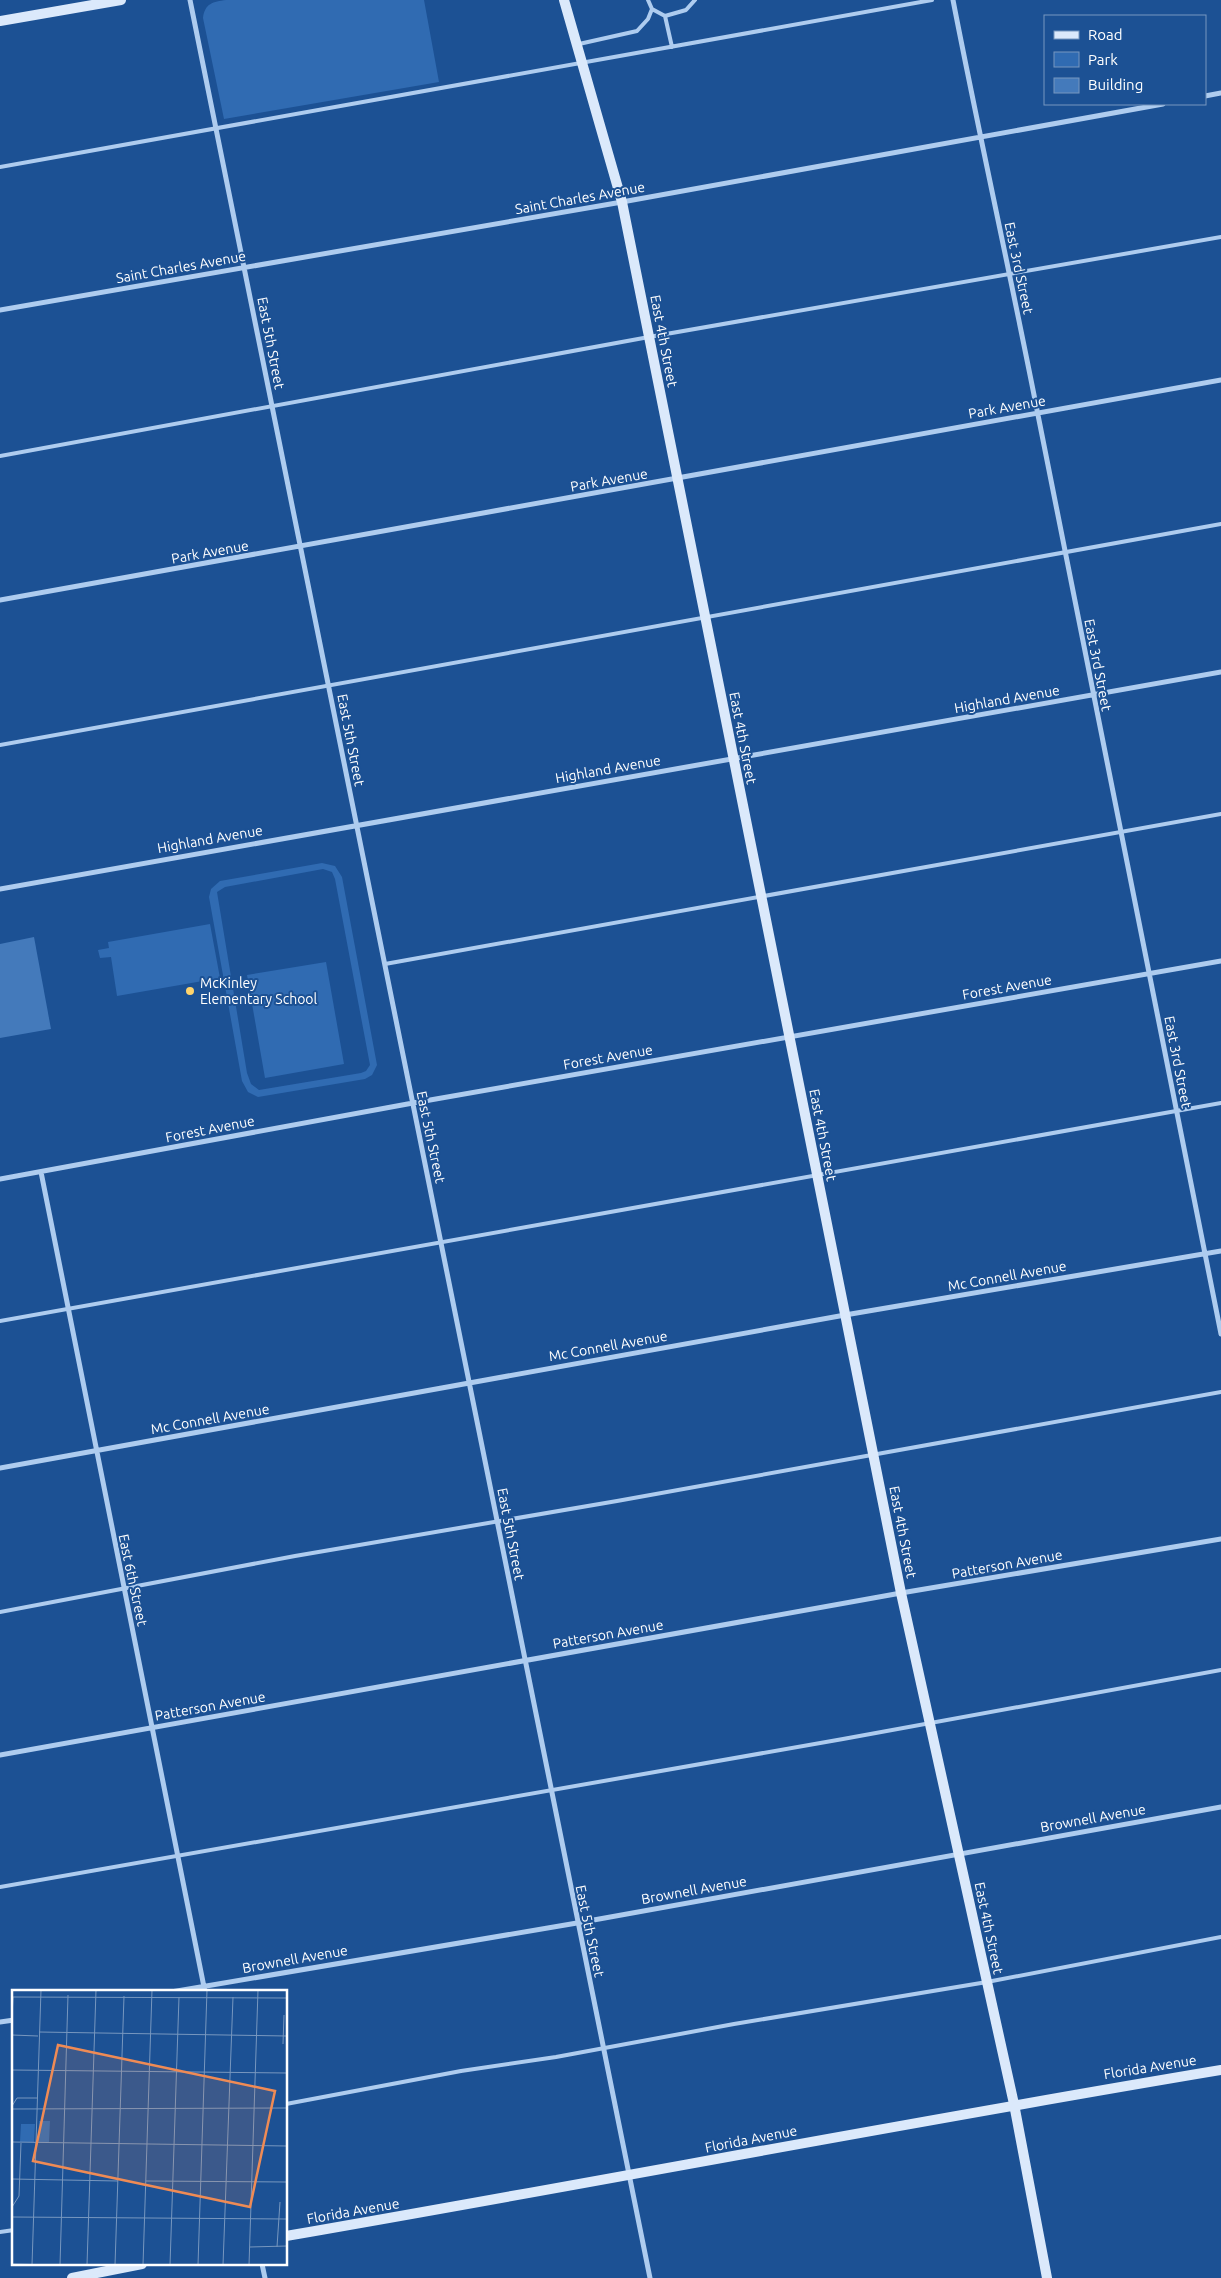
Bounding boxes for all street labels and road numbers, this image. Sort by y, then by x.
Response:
street label: Saint Charles Avenue [514,179,646,217]
street label: East 3rd Street [1001,221,1037,316]
street label: Saint Charles Avenue [115,248,247,286]
street label: East 4th Street [647,294,681,389]
street label: East 5th Street [254,296,288,391]
street label: Park Avenue [967,392,1047,422]
street label: Park Avenue [569,465,649,495]
street label: Park Avenue [170,537,250,567]
street label: East 3rd Street [1081,618,1115,713]
street label: Highland Avenue [953,682,1061,716]
street label: East 4th Street [726,691,760,786]
street label: East 5th Street [334,693,368,788]
street label: Highland Avenue [554,752,662,786]
street label: Highland Avenue [156,822,264,856]
street label: Forest Avenue [961,971,1053,1003]
street label: East 3rd Street [1161,1015,1195,1110]
street label: Forest Avenue [562,1041,654,1073]
street label: East 4th Street [806,1088,840,1183]
street label: East 5th Street [413,1090,449,1185]
street label: Forest Avenue [164,1113,256,1145]
street label: Mc Connell Avenue [946,1258,1068,1294]
street label: Mc Connell Avenue [547,1328,669,1364]
street label: Mc Connell Avenue [149,1401,271,1437]
street label: East 4th Street [886,1485,920,1580]
street label: East 5th Street [494,1487,528,1582]
street label: East 6th Street [115,1533,151,1628]
street label: Patterson Avenue [950,1546,1064,1582]
street label: Patterson Avenue [551,1616,665,1652]
street label: Patterson Avenue [153,1688,267,1724]
street label: Brownell Avenue [1039,1801,1147,1835]
street label: Brownell Avenue [640,1873,748,1907]
street label: East 4th Street [971,1881,1007,1976]
street label: East 5th Street [572,1884,608,1979]
street label: Brownell Avenue [241,1942,349,1976]
street label: Florida Avenue [1102,2052,1198,2082]
street label: Florida Avenue [703,2122,799,2156]
street label: Florida Avenue [305,2195,401,2227]

